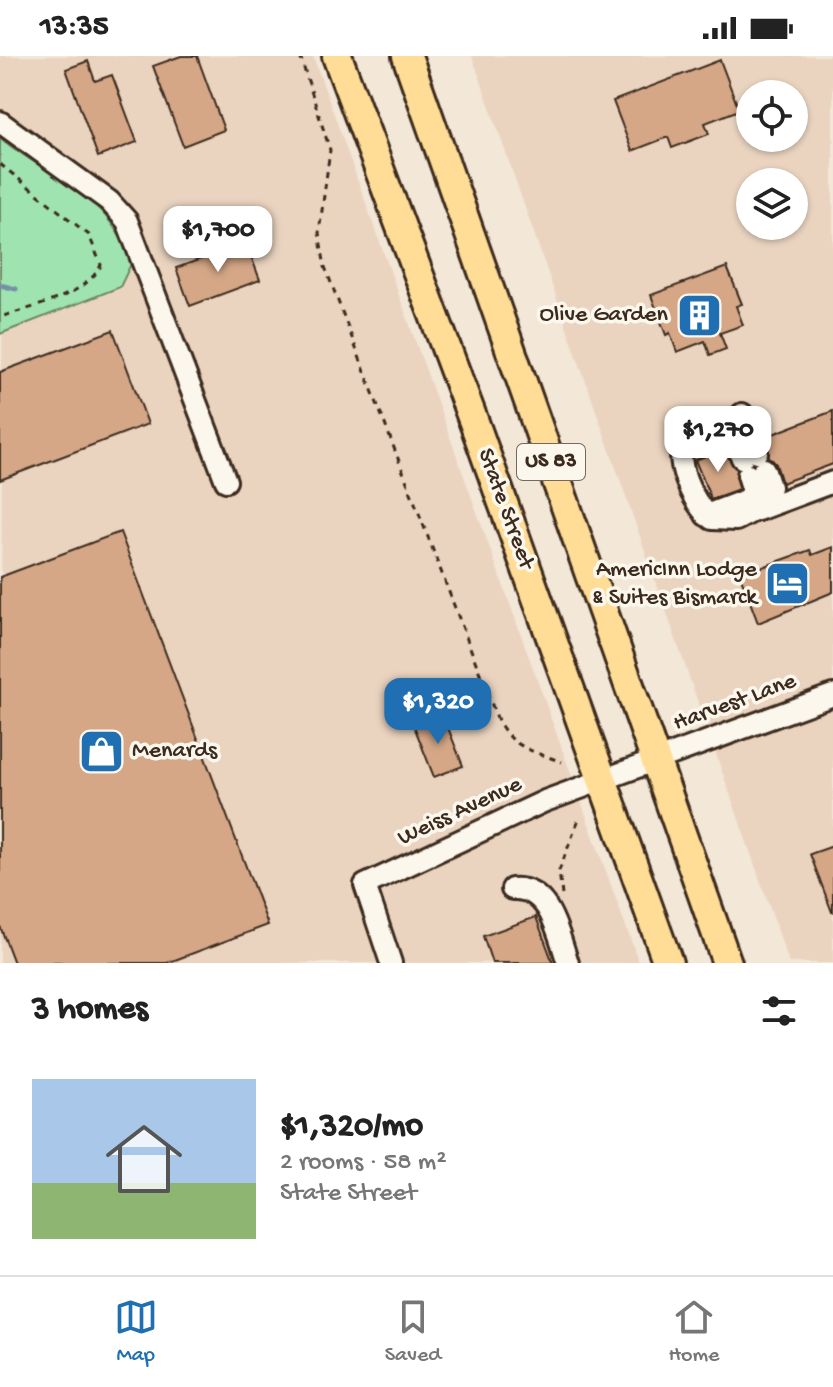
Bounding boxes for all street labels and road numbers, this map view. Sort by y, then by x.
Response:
road number: US 83 [517,444,585,480]
street label: State Street [470,445,541,575]
street label: Harvest Lane [670,667,801,739]
street label: Weiss Avenue [393,770,527,853]

